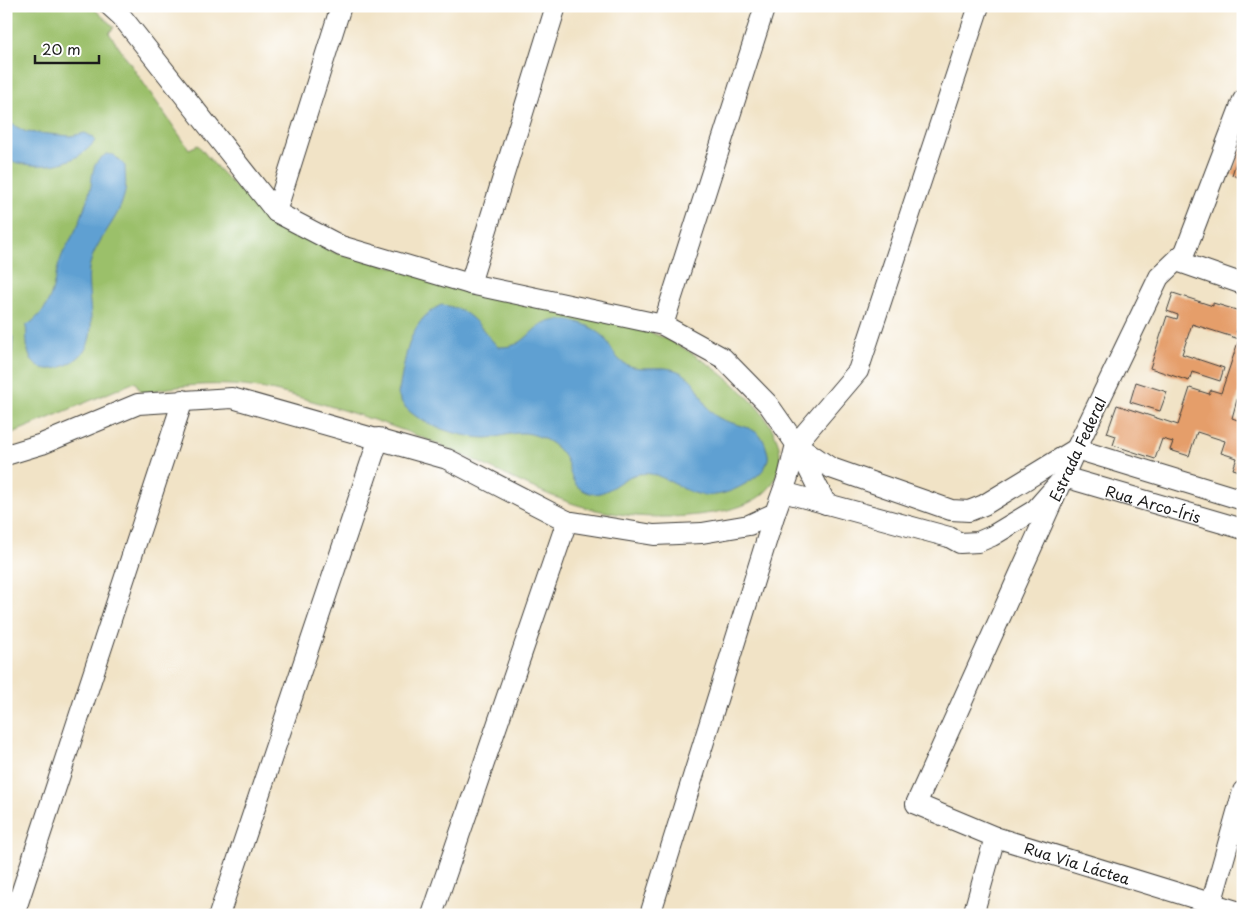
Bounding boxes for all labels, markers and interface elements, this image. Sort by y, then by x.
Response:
scale bar [35,32,99,64]
text: 20 m [42,37,81,60]
street label: Estrada Federal [1043,393,1111,505]
street label: Rua Arco-Íris [1103,478,1204,528]
street label: Rua Via Láctea [1022,835,1134,890]

